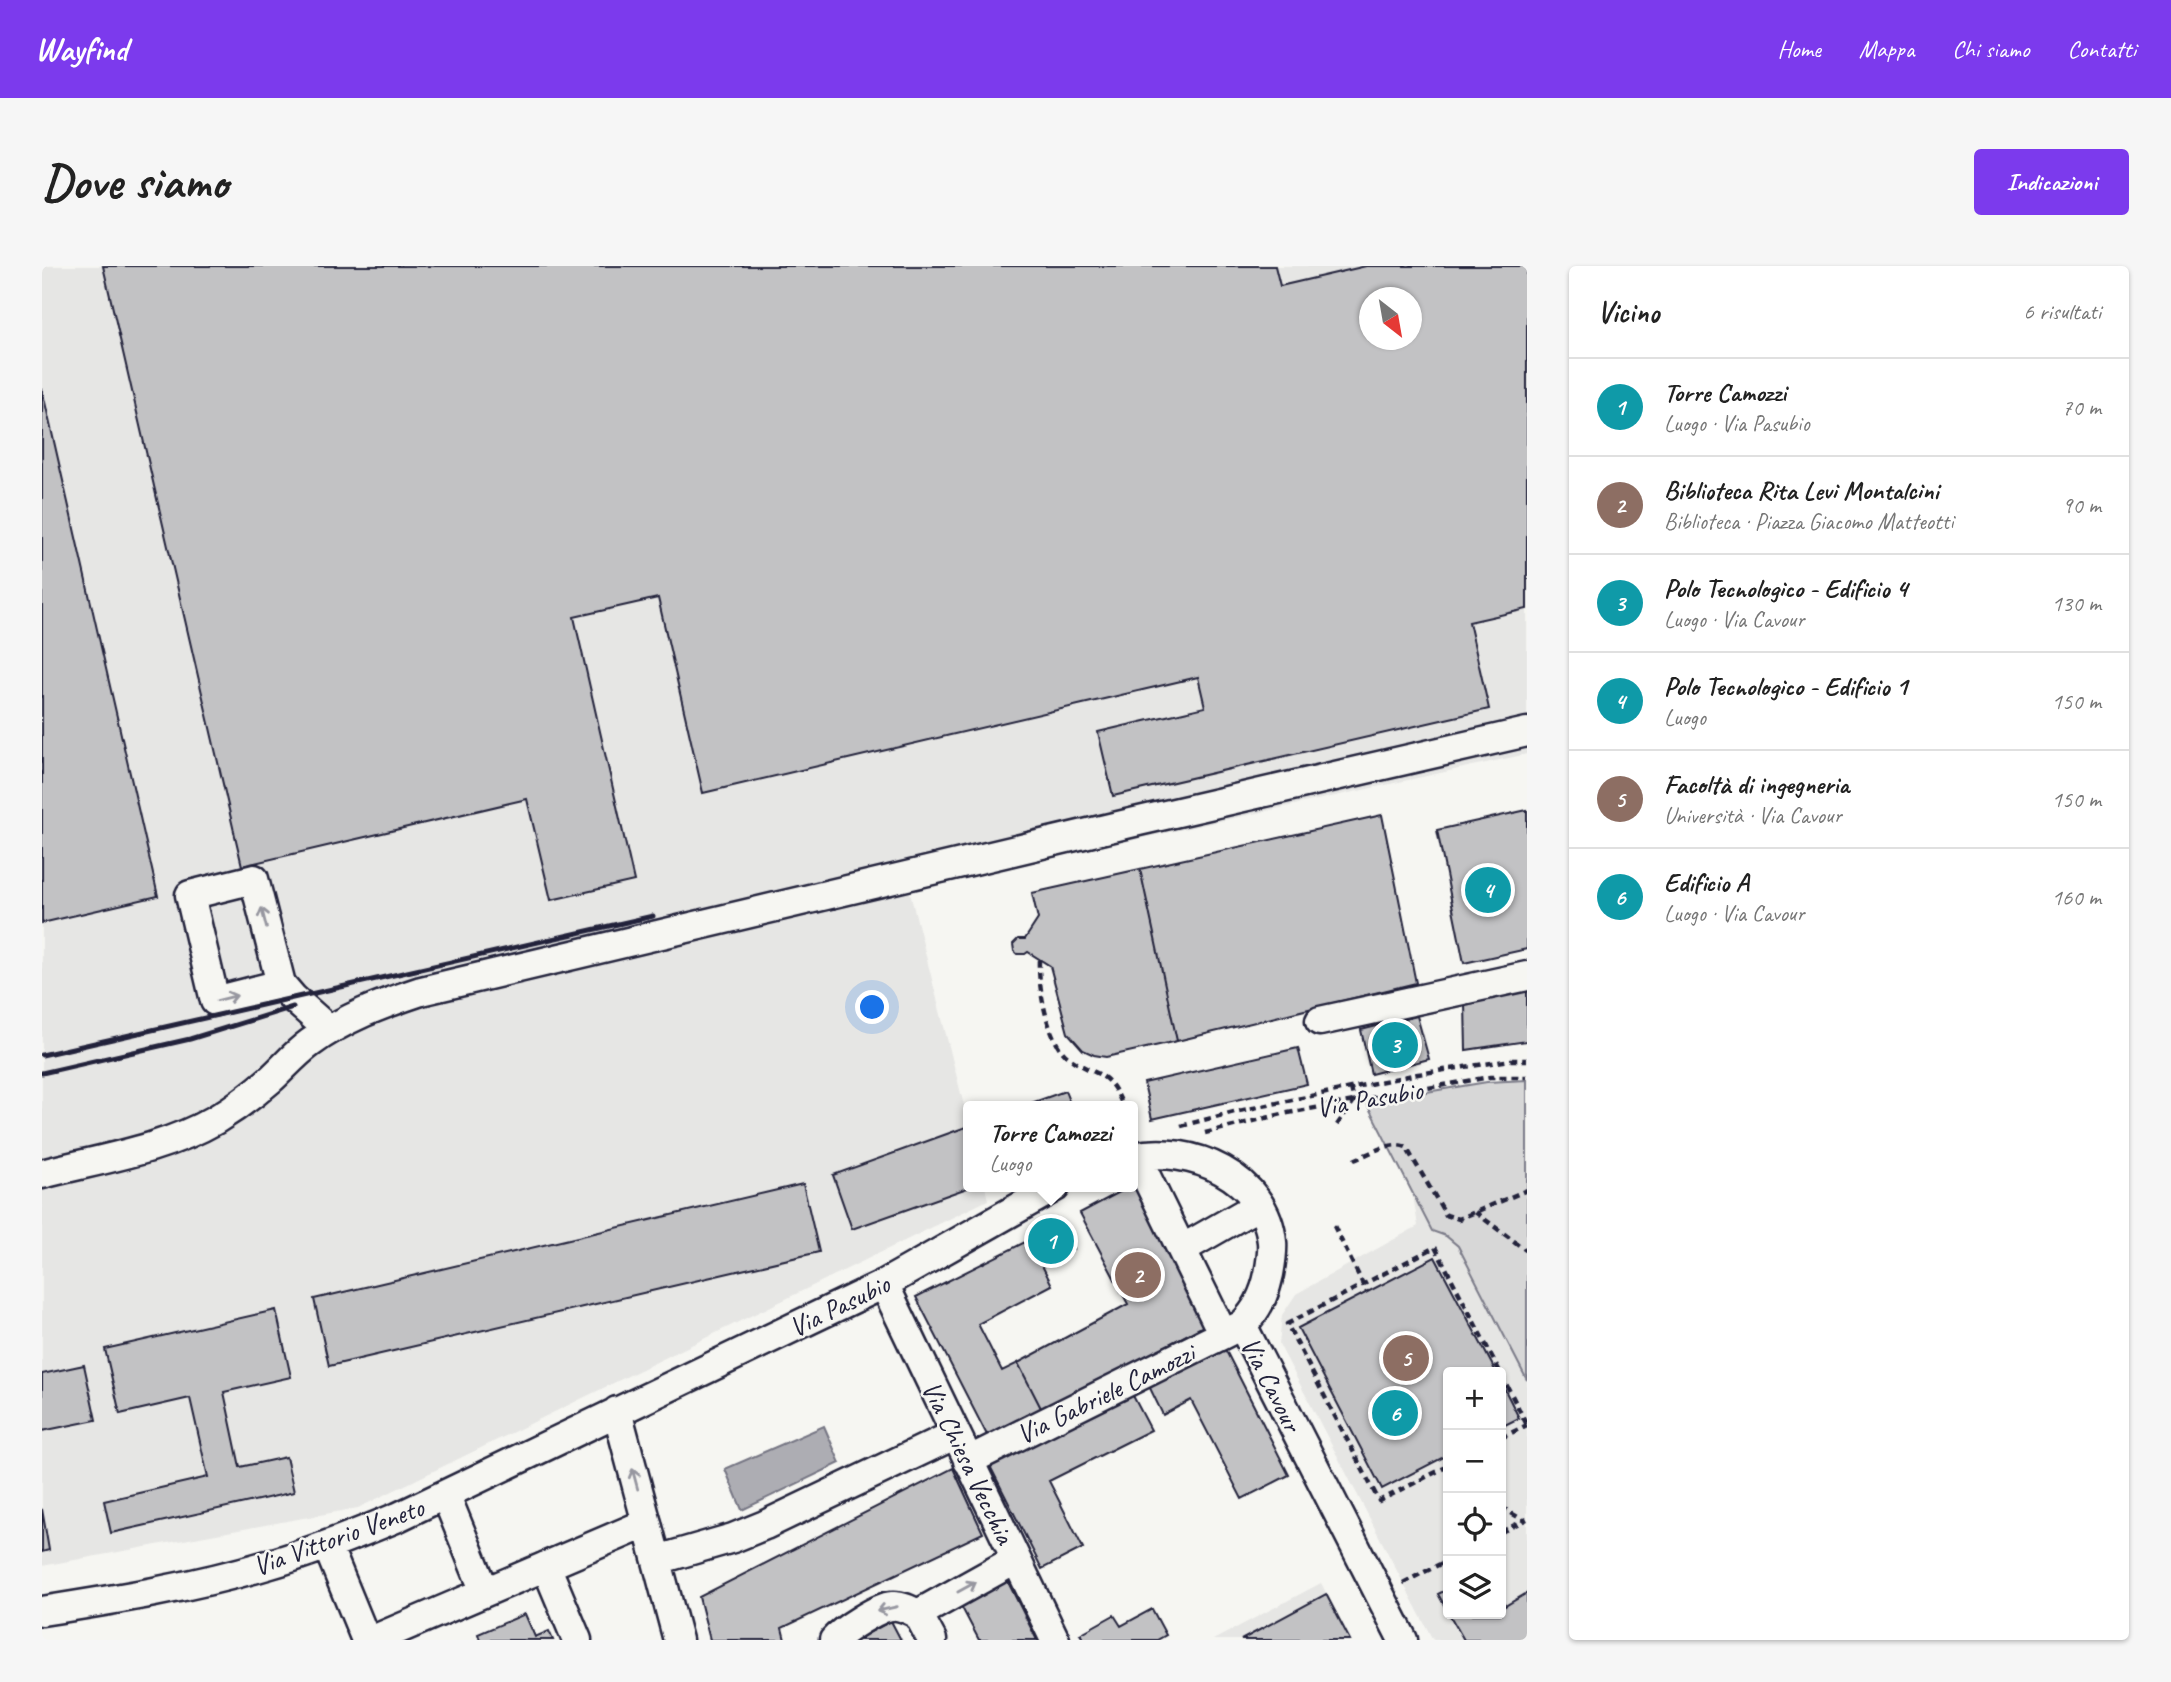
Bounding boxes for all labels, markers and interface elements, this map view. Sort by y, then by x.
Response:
text: Wayfind [35,28,128,70]
text: Home [1777,34,1821,64]
text: Mappa [1859,34,1914,64]
text: Chi siamo [1952,34,2029,64]
text: Contatti [2067,34,2136,64]
button: Indicazioni [1974,149,2129,215]
text: Dove siamo [42,151,228,213]
north arrow [1359,287,1422,350]
text: Vicino [1597,293,1659,331]
text: 6 risultati [2023,297,2101,326]
text: Torre Camozzi [1664,376,1786,409]
text: 1 [1615,393,1625,422]
text: 70 m [2062,393,2101,422]
text: Luogo · Via Pasubio [1664,409,1810,438]
text: Biblioteca Rita Levi Montalcini [1664,474,1939,507]
text: 2 [1615,491,1625,520]
text: 90 m [2062,491,2101,520]
text: Biblioteca · Piazza Giacomo Matteotti [1664,507,1953,536]
text: Polo Tecnologico - Edificio 4 [1664,572,1907,605]
text: 3 [1615,589,1625,618]
text: 130 m [2052,589,2101,618]
text: Luogo · Via Cavour [1664,605,1805,634]
text: Polo Tecnologico - Edificio 1 [1664,670,1907,703]
text: 4 [1615,687,1625,716]
text: 150 m [2052,687,2101,716]
text: Luogo [1664,703,1706,732]
text: Facoltà di ingegneria [1664,768,1849,801]
text: 5 [1615,785,1625,814]
text: 150 m [2052,785,2101,814]
text: Università · Via Cavour [1664,801,1842,830]
pin: 4 [1465,864,1511,916]
text: Edificio A [1664,866,1749,899]
text: 6 [1615,883,1625,912]
text: 160 m [2052,883,2101,912]
text: Luogo · Via Cavour [1664,899,1805,928]
one-way arrow [257,907,270,929]
your location [855,990,889,1024]
one-way arrow [216,991,238,1004]
pin: 3 [1372,1019,1418,1071]
street label: Via Pasubio [1313,1072,1427,1125]
popup [963,1101,1138,1192]
text: Torre Camozzi [989,1116,1112,1149]
text: Luogo [989,1149,1031,1178]
pin: 1 [1028,1215,1074,1267]
pin: 2 [1115,1249,1161,1301]
street label: Via Pasubio [783,1265,897,1345]
street label: Via Cavour [1233,1331,1311,1439]
pin: 5 [1383,1332,1429,1384]
street label: Via Gabriele Camozzi [1011,1334,1203,1452]
map controls [1443,1367,1506,1619]
button: + [1443,1367,1506,1430]
street label: Via Chiesa Vecchia [914,1375,1024,1551]
pin: 6 [1372,1387,1418,1439]
button: − [1443,1430,1506,1493]
one-way arrow [628,1469,641,1491]
street label: Via Vittorio Veneto [248,1489,430,1584]
button: locate [1443,1493,1506,1556]
button: layers [1443,1556,1506,1619]
one-way arrow [956,1580,976,1594]
one-way arrow [877,1604,899,1617]

